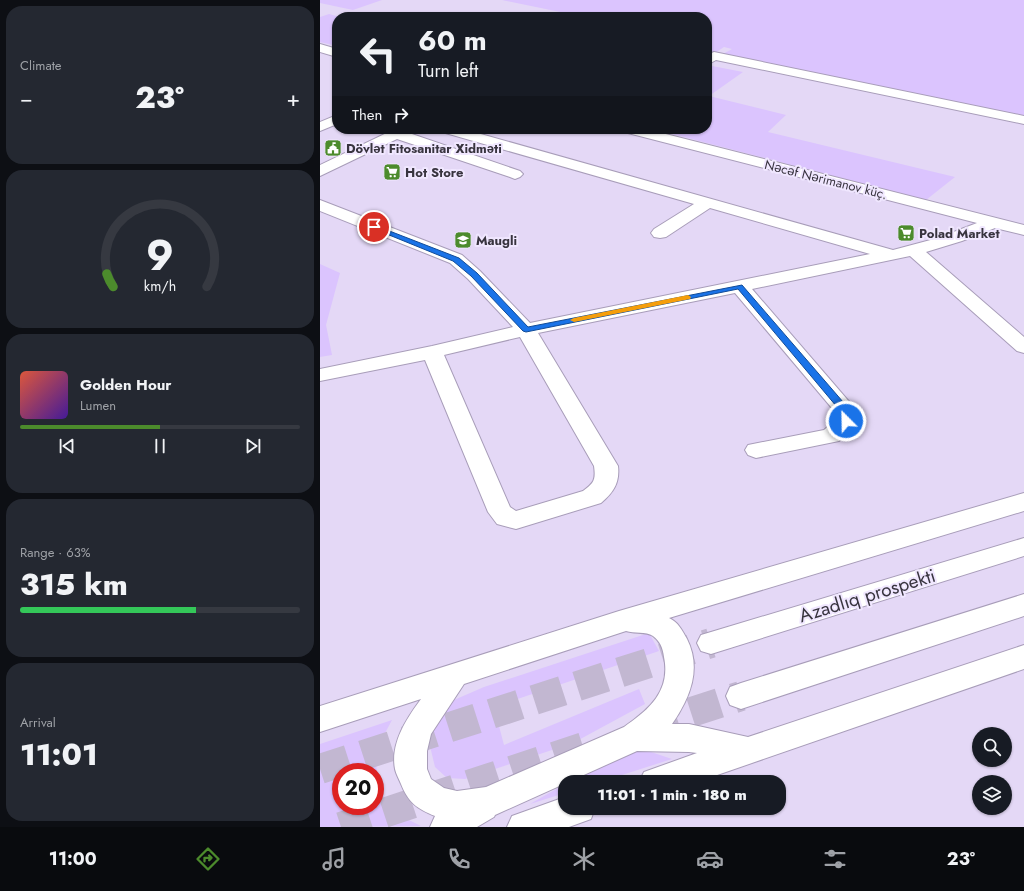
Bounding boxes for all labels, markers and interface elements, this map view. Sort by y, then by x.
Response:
text: 60 m [418,20,487,61]
icon: left [352,28,404,80]
text: Climate [20,56,61,75]
text: Turn left [418,58,478,84]
text: 23° [135,76,184,119]
text: − [20,82,33,114]
text: + [286,82,300,114]
text: Then [352,104,382,126]
icon: right [390,104,412,126]
public building icon: Dövlət Fitosanitar Xidməti [323,138,343,158]
place label: Dövlət Fitosanitar Xidməti [346,139,502,158]
street label: Nəcəf Nərimanov küç. [762,155,889,204]
supermarket icon: Hot Store [382,162,402,182]
place label: Hot Store [405,163,464,182]
pin [357,210,391,244]
icon: arrive [363,216,385,238]
supermarket icon: Polad Market [896,223,916,243]
place label: Polad Market [919,224,1001,243]
text: 9 [146,225,174,286]
school or university icon: Maugli [453,230,473,250]
place label: Maugli [476,231,517,250]
text: km/h [144,276,176,296]
text: Golden Hour [80,374,172,396]
text: Lumen [80,396,116,415]
position arrow [825,400,867,442]
icon: previous [56,435,78,457]
icon: pause [149,435,171,457]
icon: next [242,435,264,457]
text: Range · 63% [20,543,91,562]
street label: Azadlıq prospekti [795,562,939,629]
text: 315 km [20,563,128,606]
text: Arrival [20,713,56,732]
map controls [972,727,1012,815]
button: search [972,727,1012,767]
text: 11:01 [20,733,98,776]
speed limit sign: 20 [332,763,384,815]
button: layers [972,775,1012,815]
text: 11:01 · 1 min · 180 m [597,784,747,806]
icon: directions [194,845,222,873]
icon: music [320,845,348,873]
icon: phone [445,845,473,873]
icon: climate [570,845,598,873]
icon: car [696,845,724,873]
icon: filters [821,845,849,873]
text: 11:00 [49,846,97,872]
text: 23° [947,846,975,872]

